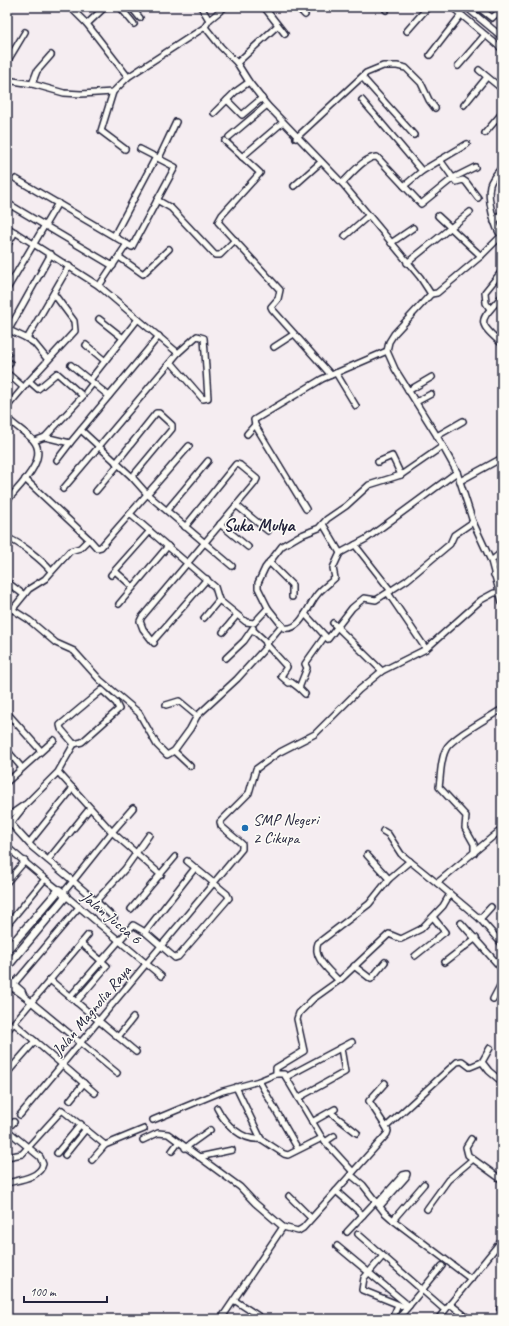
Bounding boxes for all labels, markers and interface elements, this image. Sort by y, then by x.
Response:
district label: Suka Mulya [223,514,296,536]
place label: SMP Negeri 2 Cikupa [253,810,320,848]
marker: SMP Negeri 2 Cikupa [240,823,250,833]
street label: Jalan Jucca 6 [76,886,146,949]
street label: Jalan Magnolia Raya [47,960,136,1061]
scale bar [24,1278,107,1304]
text: 100 m [30,1284,57,1300]

